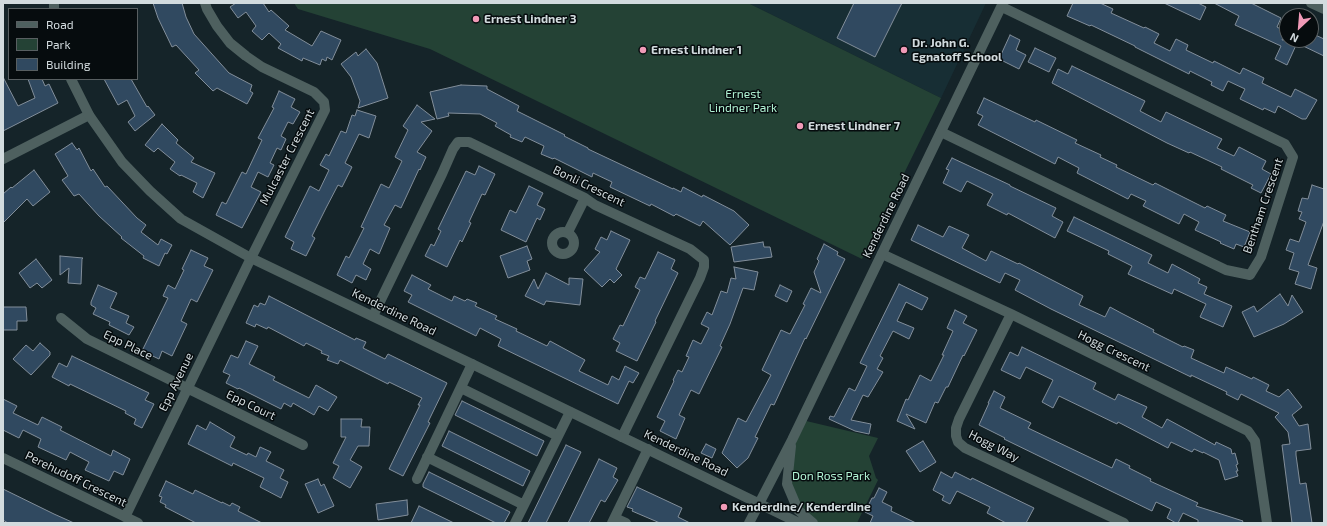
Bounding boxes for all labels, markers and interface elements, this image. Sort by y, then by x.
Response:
legend [8,8,138,80]
north arrow [1279,8,1319,48]
place label: Ernest Lindner 3 [484,12,577,26]
marker: Ernest Lindner 3 [471,14,481,24]
text: Road [46,17,74,31]
text: N [1288,31,1300,46]
place label: Dr. John G. Egnatoff School [912,36,1002,64]
text: Park [46,37,71,51]
place label: Ernest Lindner 1 [651,43,742,57]
marker: Ernest Lindner 1 [638,45,648,55]
marker: Dr. John G. Egnatoff School [899,45,909,55]
text: Building [46,57,90,71]
park label: Ernest Lindner Park [709,87,777,115]
street label: Mulcaster Crescent [257,107,317,207]
place label: Ernest Lindner 7 [808,119,900,133]
marker: Ernest Lindner 7 [795,121,805,131]
street label: Bentham Crescent [1240,156,1286,256]
street label: Bonli Crescent [551,162,627,210]
street label: Kenderdine Road [859,172,913,260]
street label: Kenderdine Road [350,285,438,339]
street label: Epp Place [101,327,155,363]
street label: Hogg Crescent [1075,327,1153,375]
street label: Epp Avenue [156,350,196,414]
street label: Epp Court [224,387,278,423]
street label: Kenderdine Road [642,426,730,480]
street label: Hogg Way [966,427,1022,465]
street label: Perehudoff Crescent [23,448,129,510]
park label: Don Ross Park [792,469,870,483]
place label: Kenderdine/ Kenderdine [732,500,871,514]
marker: Kenderdine/ Kenderdine [719,502,729,512]

